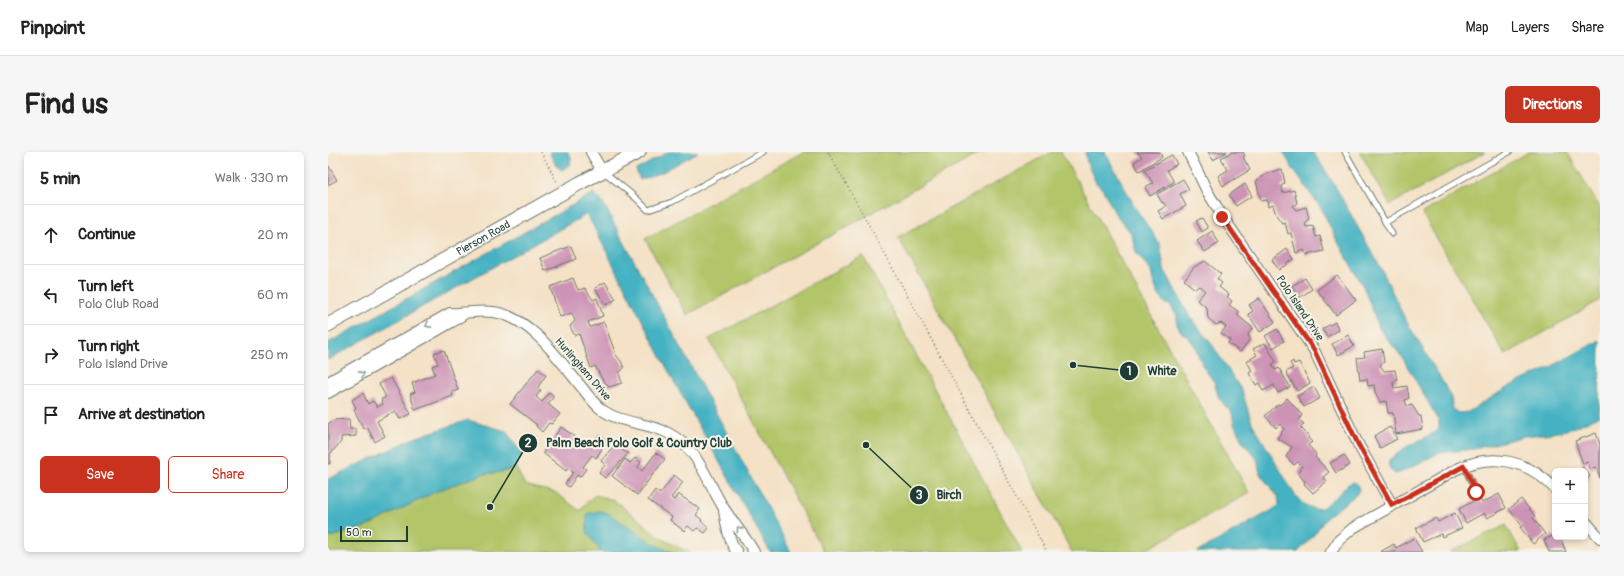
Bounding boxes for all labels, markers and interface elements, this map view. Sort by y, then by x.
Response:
text: Pinpoint [20,16,85,40]
text: Map [1466,19,1489,36]
text: Layers [1511,19,1549,36]
text: Share [1571,19,1604,36]
button: Directions [1505,86,1600,123]
text: Find us [24,87,108,122]
text: 5 min [40,168,80,189]
text: Walk · 330 m [215,170,288,186]
route end [1213,208,1231,226]
street label: Pierson Road [454,217,512,258]
icon: ahead [40,224,62,246]
text: Continue [78,225,136,244]
text: 20 m [257,227,288,243]
street label: Polo Island Drive [1273,273,1327,344]
text: Turn left [78,277,134,296]
icon: left [40,284,62,306]
text: 60 m [257,287,288,303]
text: Polo Club Road [78,296,159,312]
one-way arrow [425,321,433,328]
street label: Hurlingham Drive [552,335,614,403]
text: Turn right [78,337,139,356]
icon: right [40,344,62,366]
text: 250 m [250,347,288,363]
text: Polo Island Drive [78,356,168,372]
callout: White [1119,359,1184,383]
text: 1 [1127,364,1131,379]
text: White [1148,364,1178,379]
one-way arrow [358,371,365,378]
icon: arrive [40,404,62,426]
text: Arrive at destination [78,405,205,424]
callout: Palm Beach Polo Golf & Country Club [518,431,740,455]
text: 2 [525,436,532,451]
text: Palm Beach Polo Golf & Country Club [546,436,732,451]
button: Save [40,456,160,493]
button: Share [168,456,288,493]
map controls [1552,468,1588,540]
button: + [1552,468,1588,504]
callout: Birch [909,483,969,507]
route start [1467,483,1485,501]
text: 3 [916,488,923,503]
text: Birch [937,488,962,503]
button: − [1552,504,1588,540]
scale bar [340,524,408,543]
text: 50 m [346,526,372,539]
one-way arrow [737,527,744,534]

